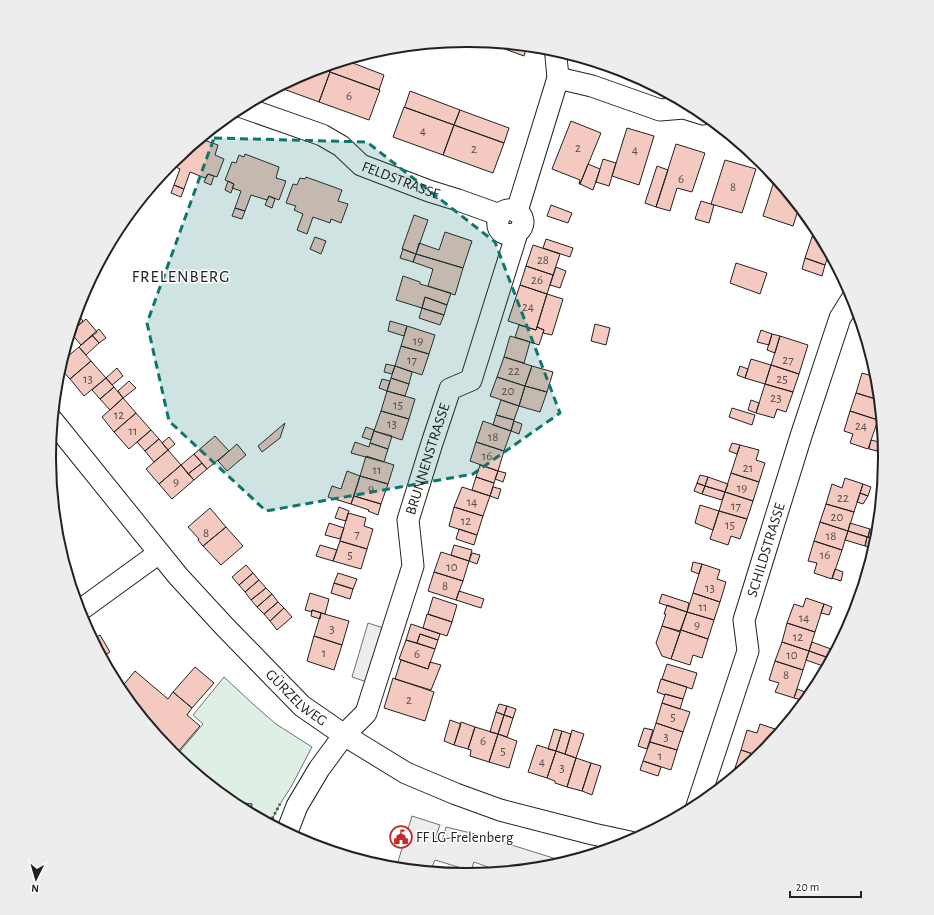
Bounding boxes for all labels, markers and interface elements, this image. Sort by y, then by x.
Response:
house number: 6 [346,90,352,103]
house number: 4 [420,125,426,138]
house number: 2 [575,142,581,155]
house number: 2 [471,143,477,156]
house number: 4 [632,144,638,157]
street label: FELDSTRASSE [360,159,442,201]
house number: 6 [678,173,684,186]
house number: 8 [730,181,736,194]
house number: 28 [537,254,549,267]
district label: FRELENBERG [132,268,230,285]
house number: 26 [531,274,543,287]
house number: 24 [522,301,534,314]
house number: 19 [413,335,423,348]
house number: 17 [407,354,418,367]
house number: 27 [782,354,794,367]
house number: 22 [508,365,520,378]
house number: 13 [83,373,93,386]
house number: 25 [776,373,788,386]
house number: 20 [502,385,515,398]
house number: 23 [770,392,782,405]
house number: 15 [393,399,403,412]
street label: BRUNNENSTRASSE [403,401,452,516]
house number: 12 [114,409,124,422]
house number: 13 [387,418,397,431]
house number: 24 [855,420,867,433]
house number: 11 [129,425,137,438]
house number: 18 [488,431,498,444]
house number: 16 [482,450,492,463]
house number: 21 [743,462,753,475]
house number: 11 [373,464,381,477]
house number: 9 [173,476,179,489]
house number: 19 [737,482,747,495]
house number: 9 [368,483,374,496]
house number: 22 [837,492,849,505]
house number: 14 [467,496,477,509]
house number: 17 [731,500,742,513]
street label: SCHILDSTRASSE [744,501,787,599]
house number: 20 [831,511,844,524]
house number: 12 [461,515,471,528]
house number: 15 [725,519,735,532]
house number: 8 [203,527,209,540]
house number: 7 [354,528,360,541]
house number: 18 [826,530,836,543]
house number: 5 [347,549,353,562]
house number: 16 [820,549,830,562]
house number: 10 [446,561,458,574]
house number: 8 [442,580,448,593]
house number: 13 [705,582,715,595]
house number: 11 [699,601,707,614]
house number: 14 [799,612,809,625]
house number: 9 [694,619,700,632]
house number: 3 [329,623,335,636]
house number: 12 [793,631,803,644]
house number: 1 [322,647,326,660]
house number: 6 [414,648,420,661]
house number: 10 [786,649,798,662]
street label: GÜRZELWEG [263,666,330,728]
house number: 8 [783,669,789,682]
house number: 2 [406,694,412,707]
house number: 5 [670,711,676,724]
house number: 3 [663,731,669,744]
house number: 6 [480,735,486,748]
house number: 5 [500,745,506,758]
house number: 1 [658,750,662,763]
house number: 4 [539,756,545,769]
house number: 3 [559,762,565,775]
public building icon: FF LG-Frelenberg [388,824,414,850]
place label: FF LG-Frelenberg [416,830,514,845]
north arrow [16,859,56,899]
scale bar [790,873,861,899]
text: 20 m [796,881,819,893]
text: N [31,883,39,894]

